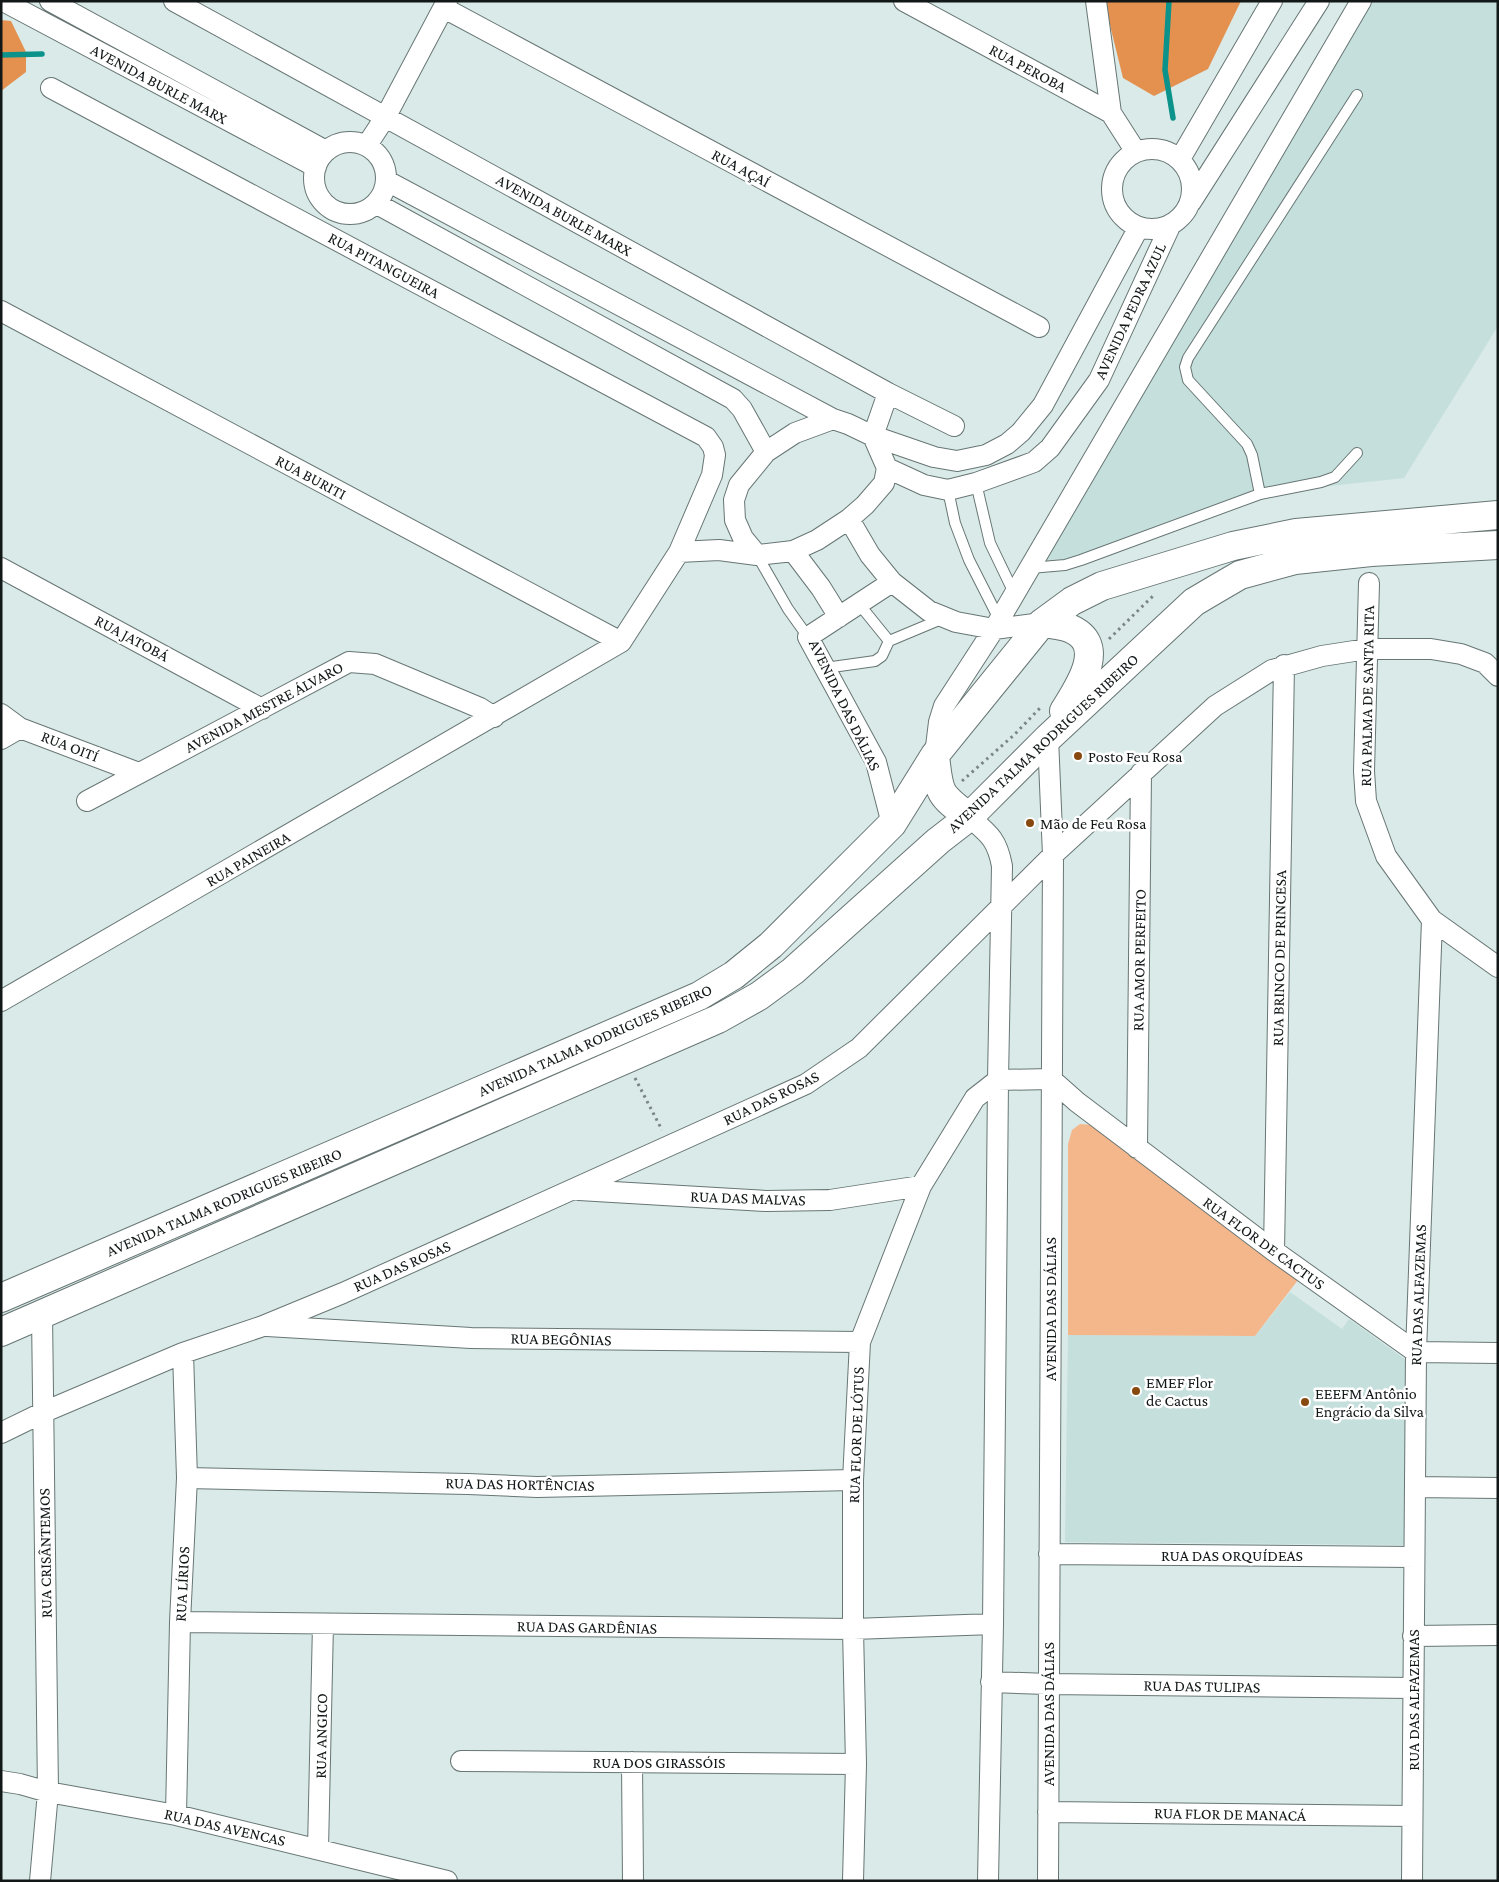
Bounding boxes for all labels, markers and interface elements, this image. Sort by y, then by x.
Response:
street label: AVENIDA BURLE MARX [88,41,231,128]
street label: RUA PEROBA [987,41,1070,96]
street label: RUA AÇAÍ [709,146,773,191]
street label: AVENIDA BURLE MARX [493,171,636,260]
street label: RUA PITANGUEIRA [326,229,443,302]
street label: AVENIDA PEDRA AZUL [1091,240,1169,382]
street label: RUA BURITI [273,451,349,503]
street label: RUA PALMA DE SANTA RITA [1357,604,1377,787]
street label: RUA JATOBÁ [92,611,173,666]
street label: AVENIDA DAS DÁLIAS [806,637,884,773]
street label: AVENIDA TALMA RODRIGUES RIBEIRO [944,650,1142,836]
street label: AVENIDA MESTRE ÁLVARO [182,658,346,756]
street label: RUA OITÍ [39,727,101,765]
place label: Posto Feu Rosa [1088,748,1183,765]
marker: Posto Feu Rosa [1072,750,1084,762]
place label: Mão de Feu Rosa [1040,815,1147,832]
marker: Mão de Feu Rosa [1024,817,1036,829]
street label: RUA PAINEIRA [203,828,294,890]
street label: RUA BRINCO DE PRINCESA [1269,869,1289,1046]
street label: RUA AMOR PERFEITO [1129,889,1149,1031]
street label: AVENIDA TALMA RODRIGUES RIBEIRO [475,981,715,1099]
street label: RUA DAS ROSAS [720,1067,822,1129]
street label: AVENIDA TALMA RODRIGUES RIBEIRO [104,1145,344,1259]
street label: RUA DAS MALVAS [690,1187,806,1209]
street label: RUA FLOR DE CACTUS [1200,1193,1328,1293]
street label: RUA DAS ALFAZEMAS [1407,1224,1429,1366]
street label: RUA DAS ROSAS [351,1237,453,1295]
street label: AVENIDA DAS DÁLIAS [1042,1237,1059,1381]
street label: RUA BEGÔNIAS [510,1330,612,1348]
street label: RUA FLOR DE LÓTUS [845,1366,867,1504]
place label: EMEF Flor de Cactus [1146,1374,1214,1409]
marker: EMEF Flor de Cactus [1130,1385,1142,1397]
place label: EEEFM Antônio Engrácio da Silva [1315,1385,1425,1421]
marker: EEEFM Antônio Engrácio da Silva [1299,1396,1311,1408]
street label: RUA DAS HORTÊNCIAS [445,1474,595,1494]
street label: RUA CRISÂNTEMOS [35,1488,55,1618]
street label: RUA LÍRIOS [172,1546,192,1622]
street label: RUA DAS ORQUÍDEAS [1161,1547,1303,1564]
street label: RUA DAS GARDÊNIAS [517,1617,657,1637]
street label: RUA DAS ALFAZEMAS [1405,1629,1422,1771]
street label: AVENIDA DAS DÁLIAS [1040,1642,1057,1786]
street label: RUA DAS TULIPAS [1143,1676,1261,1696]
street label: RUA ANGICO [312,1693,330,1779]
street label: RUA DOS GIRASSÓIS [592,1754,726,1771]
street label: RUA FLOR DE MANACÁ [1154,1804,1307,1824]
street label: RUA DAS AVENCAS [163,1805,287,1849]

